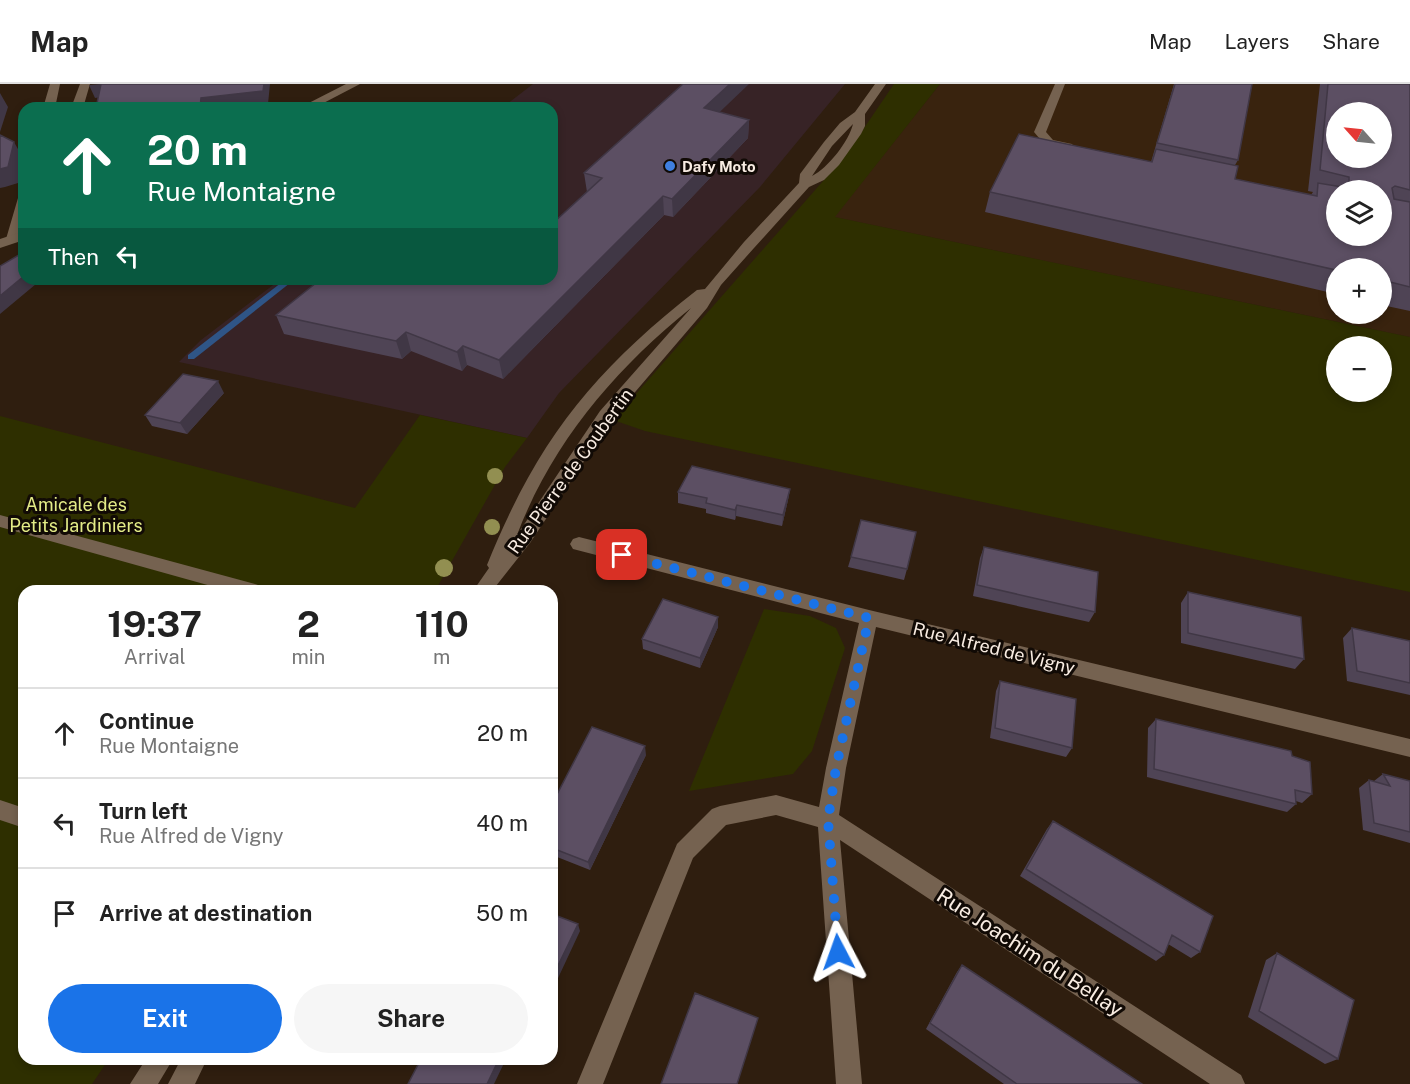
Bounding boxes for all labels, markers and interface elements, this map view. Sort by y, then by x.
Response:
text: Map [30,25,89,58]
text: Map [1149,29,1192,54]
text: Layers [1225,29,1289,54]
text: Share [1322,29,1380,54]
north arrow [1326,102,1392,168]
map controls [1326,102,1392,402]
text: 20 m [147,125,248,174]
icon: ahead [48,126,126,204]
place label: Dafy Moto [682,158,756,175]
marker: Dafy Moto [663,159,677,173]
text: Rue Montaigne [147,175,336,207]
button: layers [1326,180,1392,246]
icon: left [111,240,144,273]
text: Then [48,244,99,270]
button: + [1326,258,1392,324]
button: − [1326,336,1392,402]
street label: Rue Pierre de Coubertin [503,384,637,558]
park label: Amicale des Petits Jardiniers [9,494,143,536]
pin [596,529,647,580]
icon: arrive [605,538,638,571]
text: 19:37 [107,603,202,645]
text: 2 [297,603,320,645]
text: 110 [415,603,469,645]
street label: Rue Alfred de Vigny [911,618,1077,678]
text: Arrival [124,645,186,669]
text: min [291,645,325,669]
text: m [433,645,450,669]
text: Continue [99,708,194,734]
icon: ahead [48,717,81,750]
text: 20 m [477,720,528,746]
text: Rue Montaigne [99,734,239,758]
text: Turn left [99,798,188,824]
icon: left [48,807,81,840]
text: 40 m [476,810,528,836]
text: Rue Alfred de Vigny [99,824,284,848]
street label: Rue Joachim du Bellay [932,882,1128,1022]
icon: arrive [48,897,81,930]
text: Arrive at destination [99,900,312,926]
text: 50 m [476,900,528,926]
position arrow [806,920,870,984]
button: Exit [48,984,282,1053]
button: Share [294,984,528,1053]

